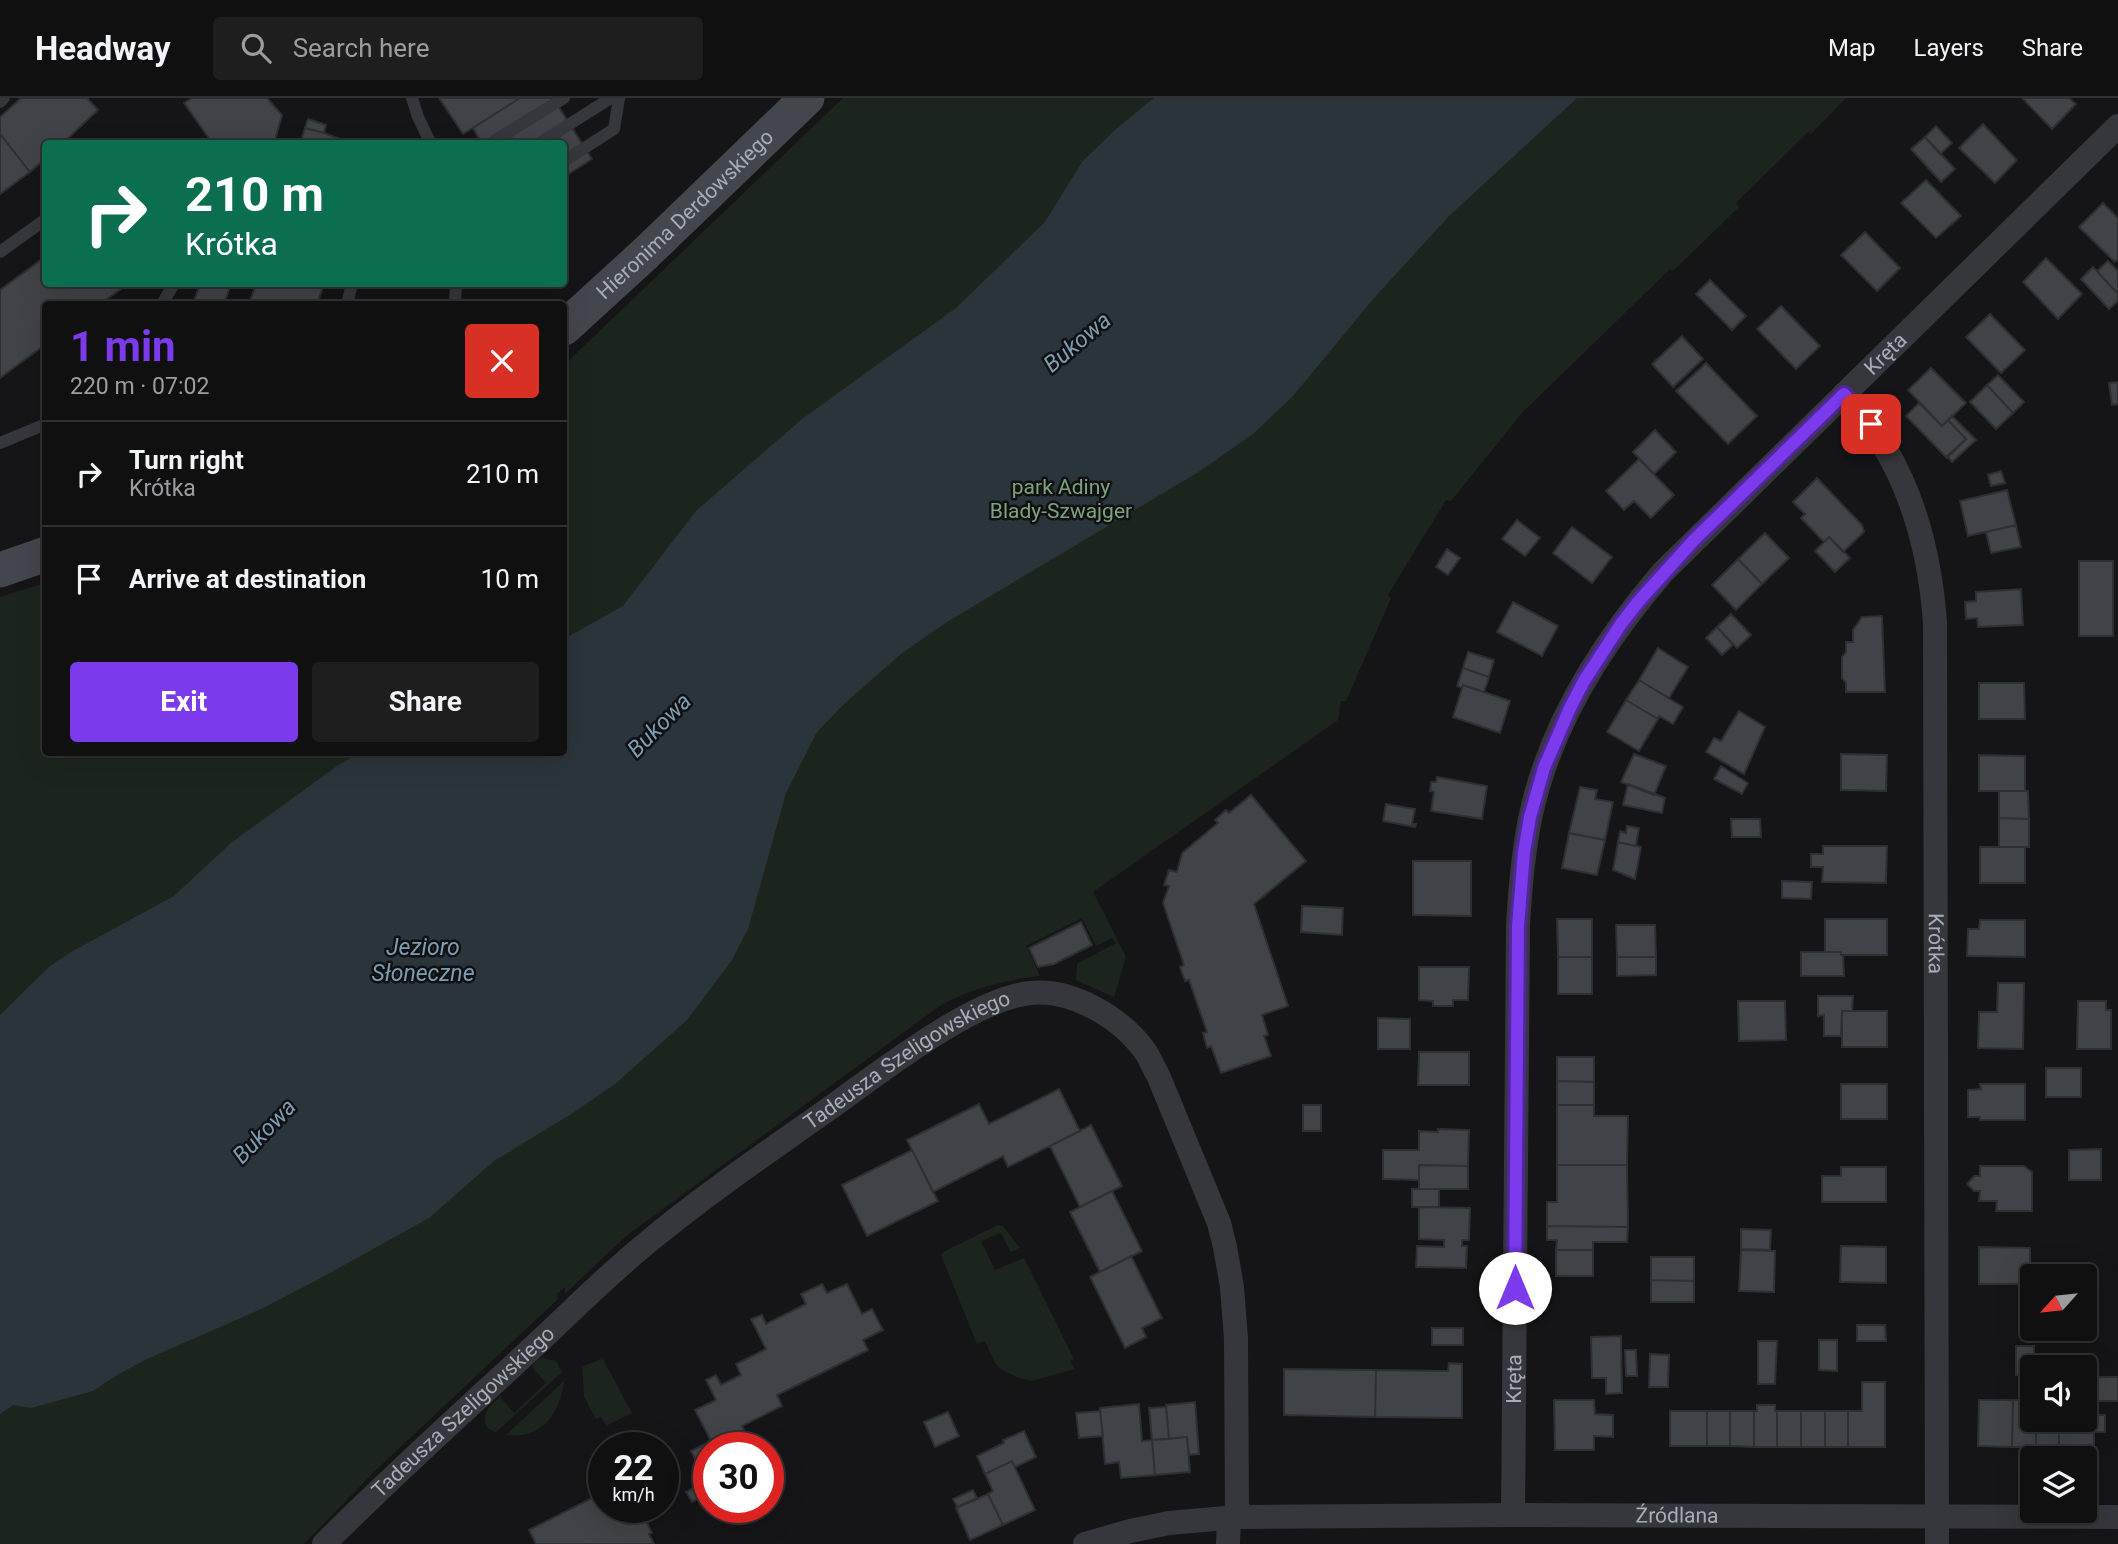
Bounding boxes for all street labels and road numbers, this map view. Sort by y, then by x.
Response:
street label: Hieronima Derdowskiego [592,125,778,304]
street label: Kręta [1859,328,1912,380]
street label: Krótka [1924,913,1948,974]
street label: Tadeusza Szeligowskiego [799,986,1013,1135]
street label: Tadeusza Szeligowskiego [367,1321,560,1503]
street label: Kręta [1502,1354,1526,1404]
street label: Źródlana [1636,1503,1719,1528]

